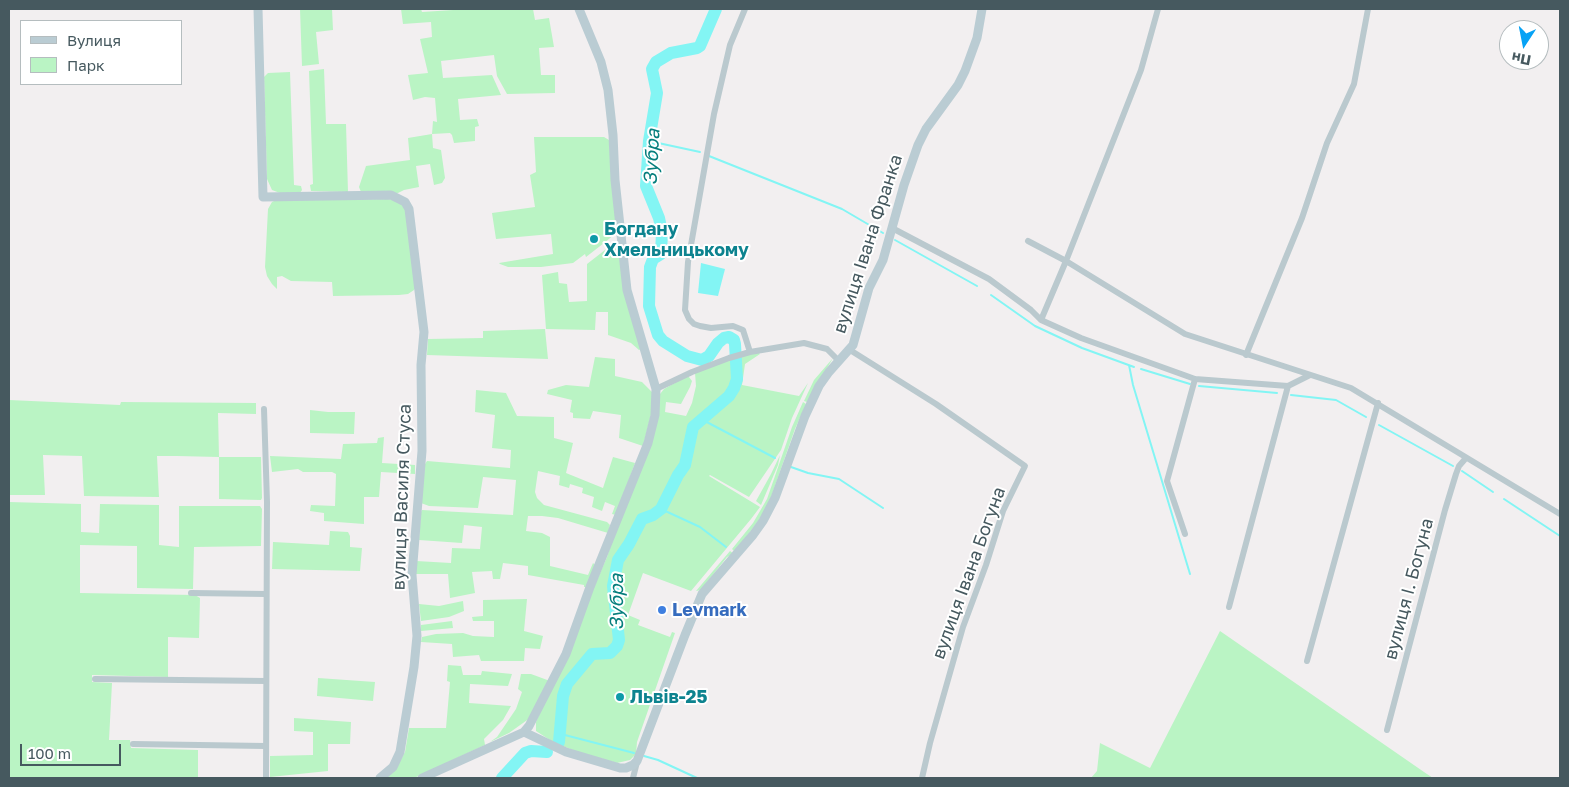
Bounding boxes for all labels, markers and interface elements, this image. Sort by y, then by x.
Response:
legend [20,20,182,85]
north arrow [1499,20,1549,70]
text: Вулиця [67,31,121,49]
text: Пн [1510,49,1532,69]
text: Парк [67,56,105,74]
water label: Зубра [639,128,665,186]
street label: вулиця Івана Франка [829,152,907,336]
place label: Богдану Хмельницькому [604,218,749,260]
marker: Богдану Хмельницькому [588,233,600,245]
street label: вулиця Василя Стуса [388,403,416,591]
street label: вулиця Івана Богуна [928,484,1010,662]
street label: вулиця І. Богуна [1380,516,1438,662]
water label: Зубра [606,574,628,630]
place label: Levmark [672,599,747,621]
marker: Levmark [656,604,668,616]
place label: Львів-25 [630,686,707,708]
marker: Львів-25 [614,691,626,703]
scale bar [22,734,124,766]
text: 100 m [28,744,71,762]

